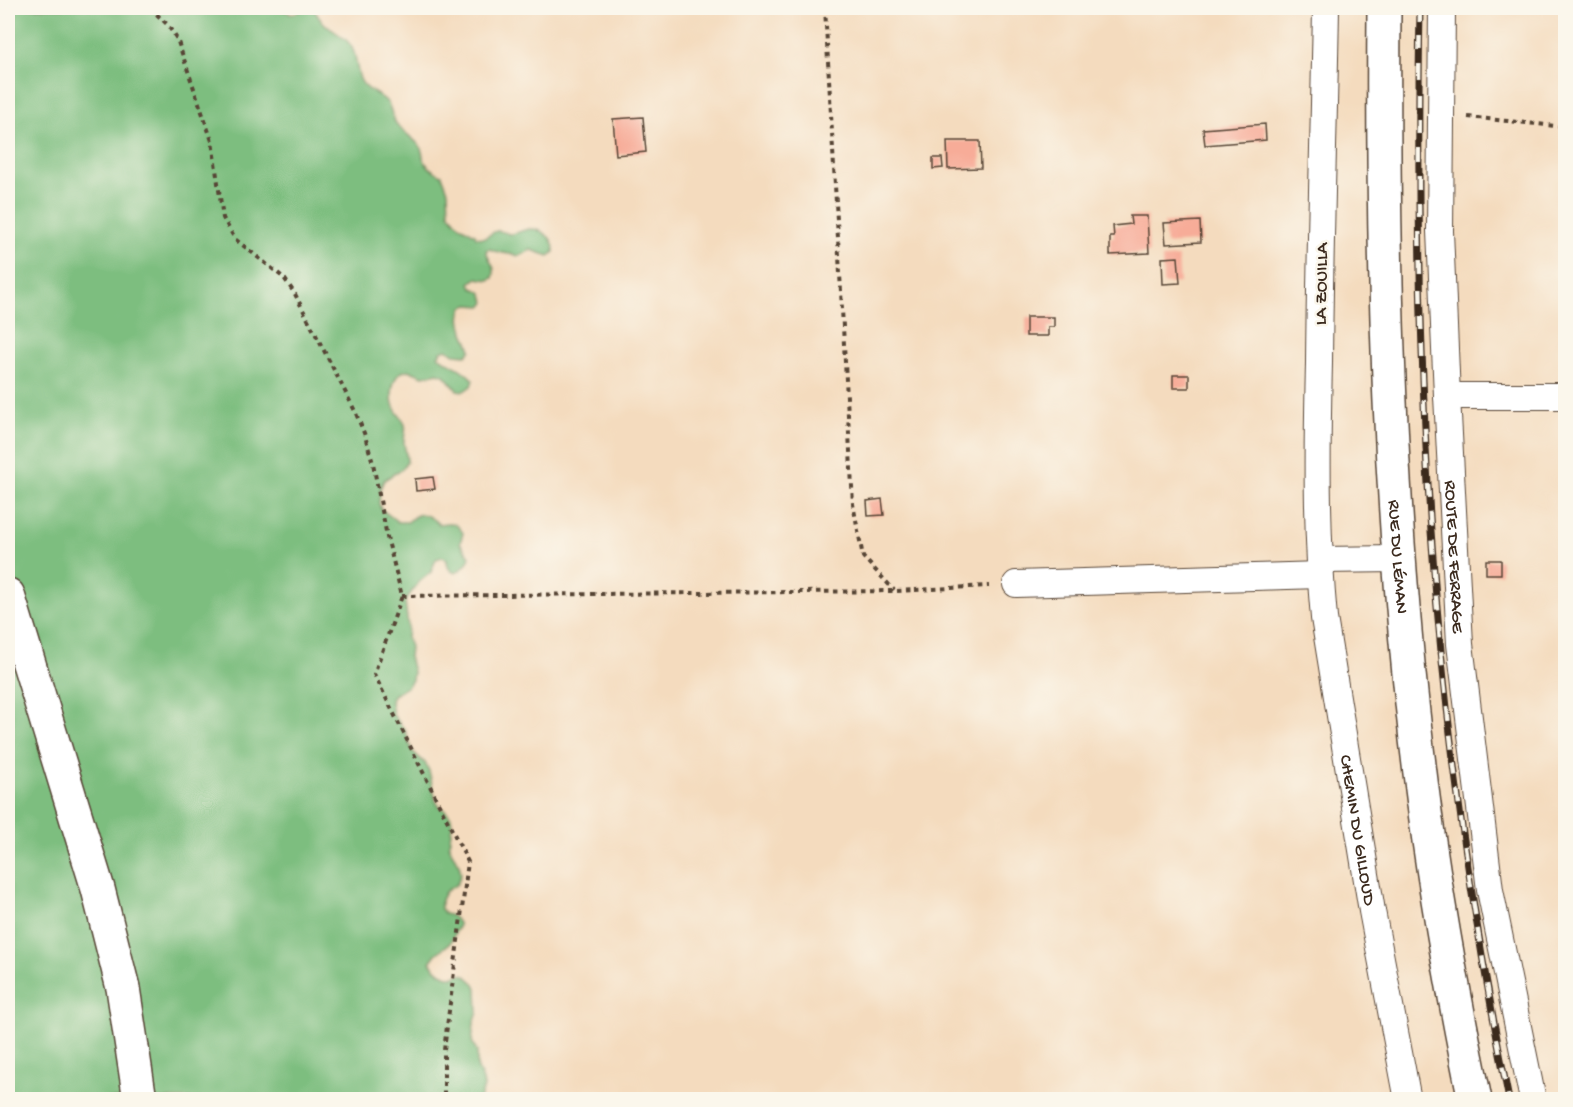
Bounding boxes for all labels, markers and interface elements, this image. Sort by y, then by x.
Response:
street label: LA ZOUILLA [1311,241,1334,325]
street label: ROUTE DE FERRAGE [1438,480,1467,634]
street label: RUE DU LÉMAN [1382,499,1411,615]
street label: CHEMIN DU GILLOUD [1334,753,1379,907]

